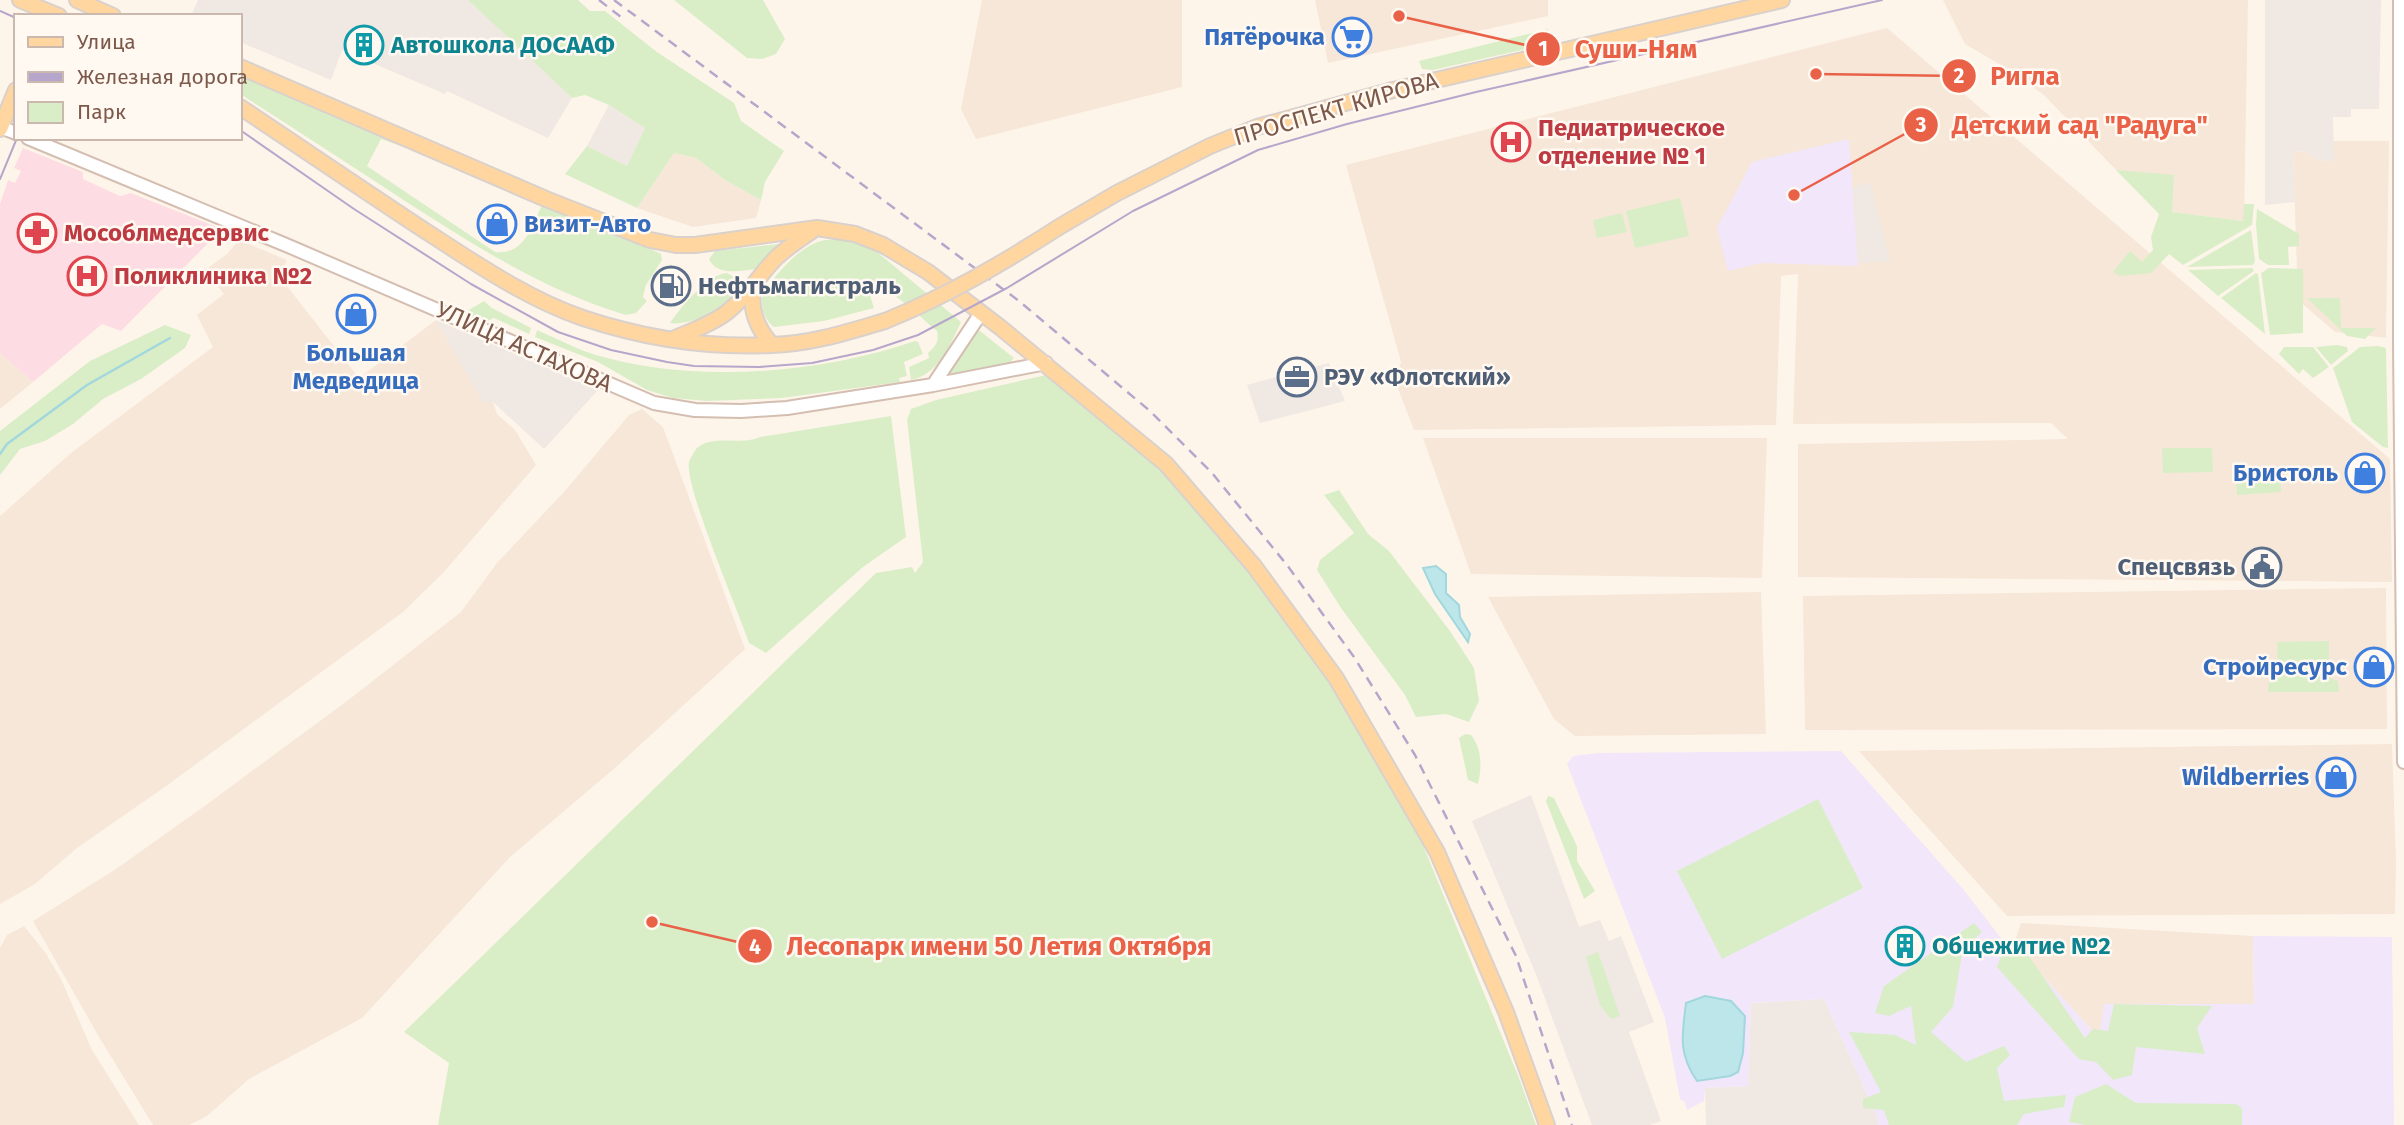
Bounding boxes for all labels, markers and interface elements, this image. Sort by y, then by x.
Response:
legend [14,14,242,140]
supermarket icon: Пятёрочка [1331,16,1373,58]
place label: Пятёрочка [1204,23,1325,51]
building icon: Автошкола ДОСААФ [343,24,385,66]
callout: Суши-Ням [1525,25,1711,72]
text: Улица [77,29,136,55]
place label: Автошкола ДОСААФ [390,31,615,59]
text: Суши-Ням [1575,34,1697,65]
text: 1 [1538,36,1548,62]
callout: Ригла [1941,52,2074,99]
text: Ригла [1990,61,2060,92]
text: 2 [1954,63,1965,89]
text: Железная дорога [77,64,248,90]
street label: ПРОСПЕКТ КИРОВА [1231,66,1442,152]
text: Парк [77,99,126,125]
callout: Детский сад "Радуга" [1903,102,2222,149]
text: Детский сад "Радуга" [1951,110,2208,141]
text: 3 [1915,112,1927,138]
place label: Педиатрическое отделение № 1 [1538,114,1725,170]
hospital icon: Педиатрическое отделение № 1 [1490,121,1532,163]
shop icon: Визит-Авто [476,203,518,245]
place label: Визит-Авто [524,210,651,238]
pharmacy icon: Мособлмедсервис [16,212,58,254]
place label: Мособлмедсервис [64,219,270,247]
hospital icon: Поликлиника №2 [66,255,108,297]
place label: Поликлиника №2 [114,262,312,290]
fuel station icon: Нефтьмагистраль [650,265,692,307]
place label: Нефтьмагистраль [698,272,901,300]
shop icon: Большая Медведица [335,293,377,335]
street label: УЛИЦА АСТАХОВА [432,296,617,398]
place label: Большая Медведица [293,339,419,395]
office icon: РЭУ «Флотский» [1276,356,1318,398]
place label: РЭУ «Флотский» [1324,363,1511,391]
shop icon: Бристоль [2344,452,2386,494]
place label: Бристоль [2233,459,2338,487]
public building icon: Спецсвязь [2241,546,2283,588]
place label: Спецсвязь [2118,553,2235,581]
shop icon: Стройресурс [2353,646,2395,688]
place label: Стройресурс [2203,653,2347,681]
shop icon: Wildberries [2315,756,2357,798]
place label: Wildberries [2182,763,2309,791]
callout: Лесопарк имени 50 Летия Октября [737,923,1226,970]
building icon: Общежитие №2 [1884,925,1926,967]
text: Лесопарк имени 50 Летия Октября [786,931,1212,962]
place label: Общежитие №2 [1932,932,2111,960]
text: 4 [749,934,761,960]

